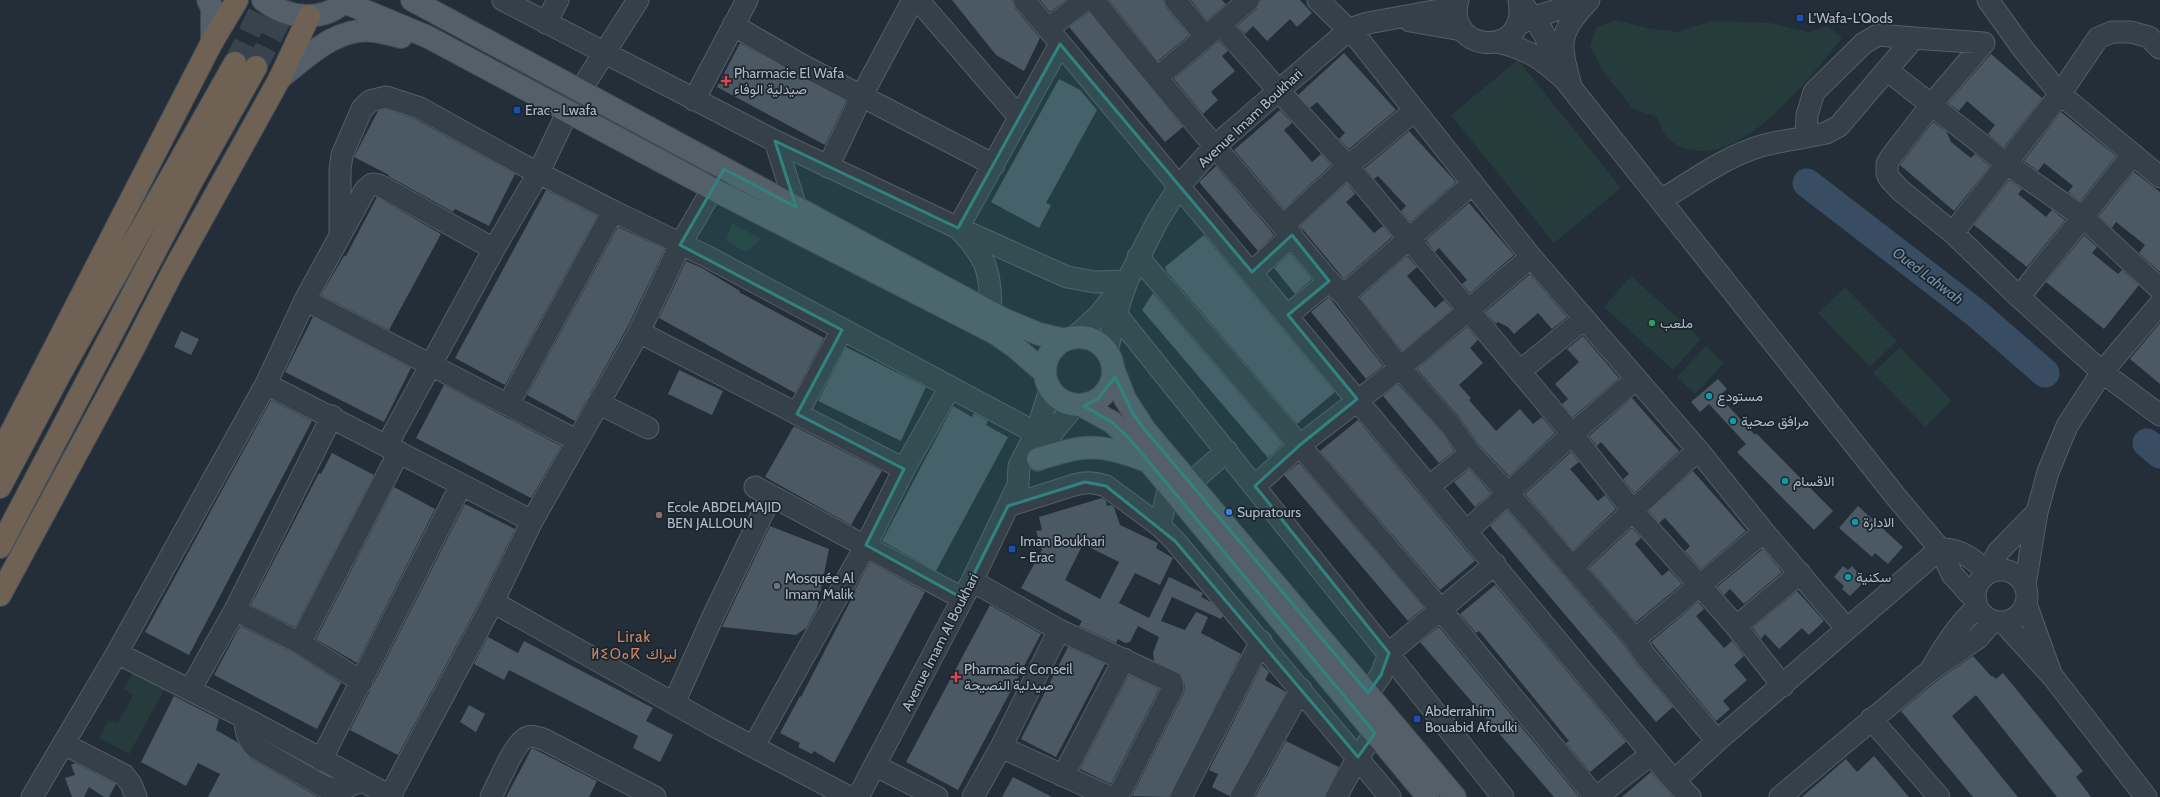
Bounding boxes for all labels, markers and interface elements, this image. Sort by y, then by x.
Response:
place label: L'Wafa-L'Qods [1808,9,1893,27]
marker: L'Wafa-L'Qods [1795,13,1805,23]
place label: Pharmacie El Wafa صيدلية الوفاء [734,64,844,98]
street label: Avenue Imam Boukhari [1194,65,1306,171]
marker: Pharmacie El Wafa صيدلية الوفاء [721,76,731,86]
place label: Erac - Lwafa [525,101,597,119]
marker: Erac - Lwafa [512,105,522,115]
water label: Oued Lahwah [1889,244,1967,308]
place label: ملعب [1660,314,1693,332]
marker: ملعب [1647,318,1657,328]
place label: مستودع [1717,387,1763,407]
marker: مستودع [1704,391,1714,401]
place label: مرافق صحية [1741,412,1809,430]
marker: مرافق صحية [1728,416,1738,426]
place label: الاقسام [1793,472,1834,490]
marker: الاقسام [1780,476,1790,486]
place label: Ecole ABDELMAJID BEN JALLOUN [667,498,781,532]
place label: Supratours [1237,503,1301,521]
marker: Supratours [1224,507,1234,517]
marker: Ecole ABDELMAJID BEN JALLOUN [654,510,664,520]
place label: الادارة [1863,513,1894,531]
marker: الادارة [1850,517,1860,527]
place label: Iman Boukhari - Erac [1020,532,1105,566]
marker: Iman Boukhari - Erac [1007,544,1017,554]
place label: سكنية [1856,568,1891,586]
place label: Mosquée Al Imam Malik [785,569,855,603]
street label: Avenue Imam Al Boukhari [898,570,982,714]
marker: سكنية [1843,572,1853,582]
marker: Mosquée Al Imam Malik [772,581,782,591]
district label: Lirak ⵍⵉⵔⴰⴽ ليراك [591,628,677,663]
place label: Pharmacie Conseil صيدلية النصيحة [964,660,1073,694]
marker: Pharmacie Conseil صيدلية النصيحة [951,672,961,682]
place label: Abderrahim Bouabid Afoulki [1425,702,1517,736]
marker: Abderrahim Bouabid Afoulki [1412,714,1422,724]

